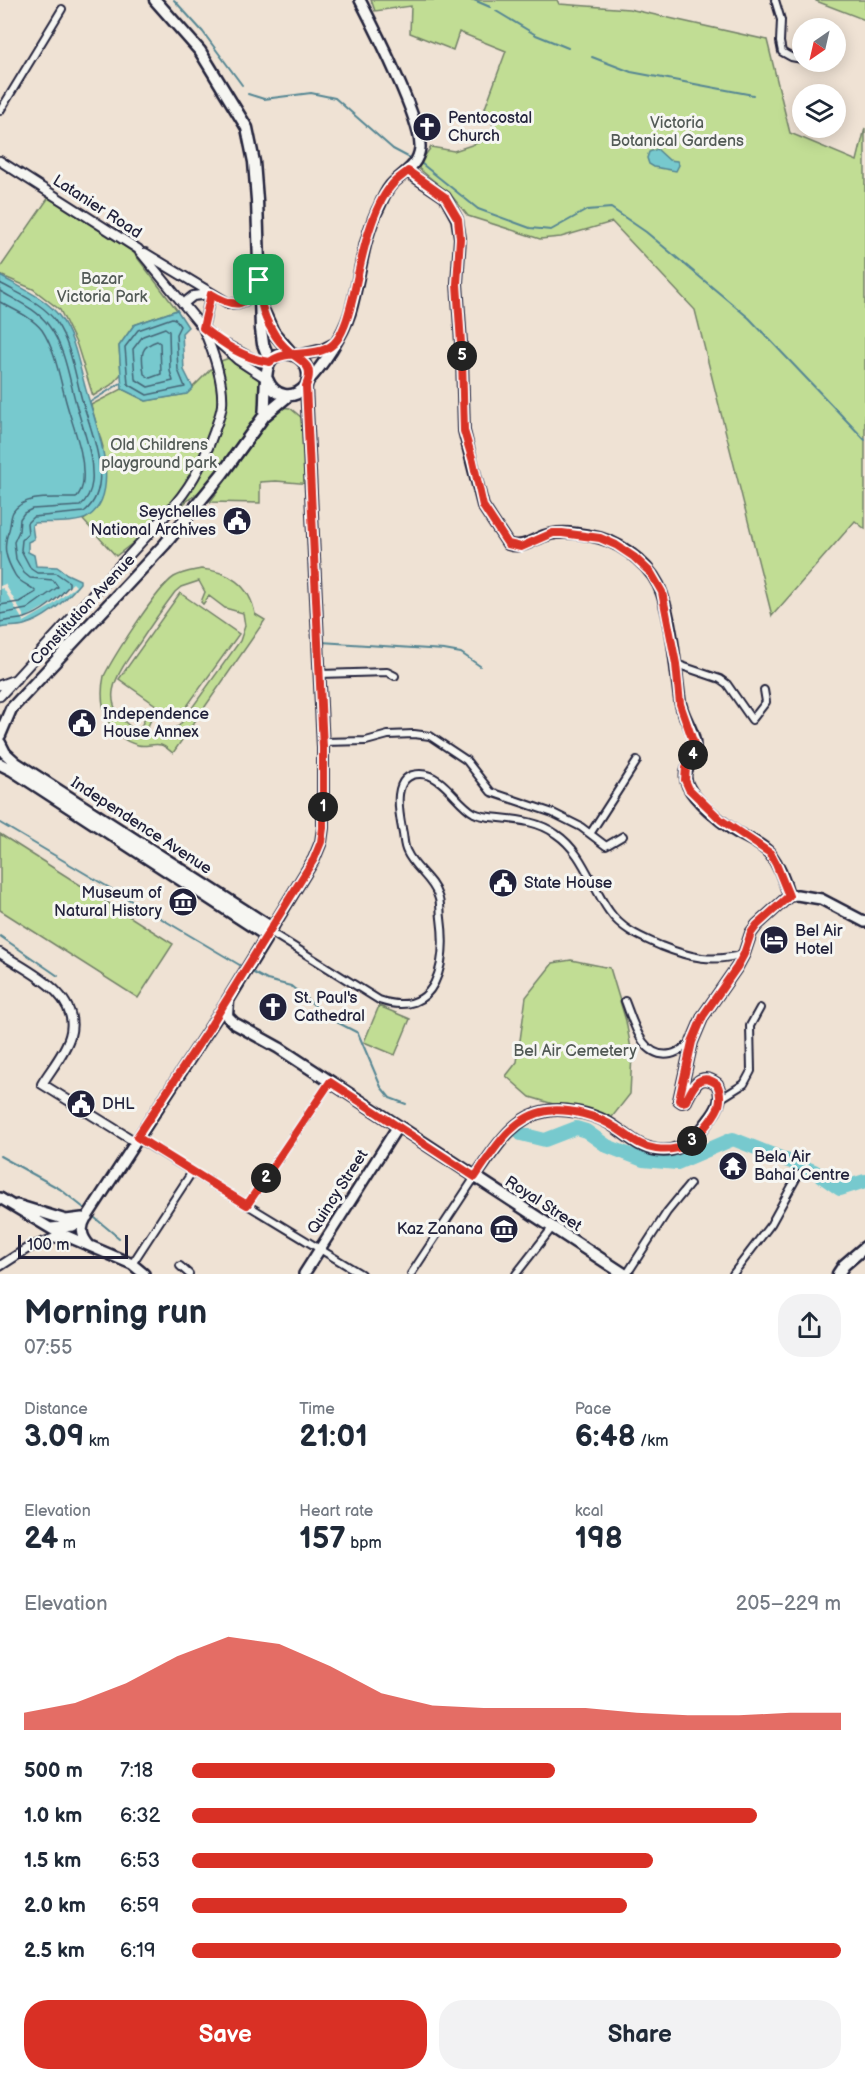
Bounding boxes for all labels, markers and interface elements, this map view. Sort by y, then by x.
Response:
north arrow [792,18,846,72]
map controls [792,18,846,138]
button: layers [792,84,846,138]
place label: Pentocostal Church [448,109,532,146]
church icon: Pentocostal Church [411,111,443,143]
park label: Victoria Botanical Gardens [610,114,744,151]
street label: Latanier Road [49,171,145,243]
pin [233,254,284,305]
icon: arrive [242,263,275,296]
park label: Bazar Victoria Park [57,270,147,307]
pin: 5 [447,341,477,371]
text: 5 [457,346,467,365]
park label: Old Childrens playground park [101,436,217,473]
place label: Seychelles National Archives [91,503,216,540]
public building icon: Seychelles National Archives [221,505,253,537]
street label: Constitution Avenue [27,550,140,669]
place label: Independence House Annex [103,705,210,742]
public building icon: Independence House Annex [66,707,98,739]
pin: 4 [678,740,708,770]
text: 4 [688,745,698,764]
street label: Independence Avenue [67,773,215,879]
pin: 1 [308,792,338,822]
text: 1 [320,797,326,816]
public building icon: State House [487,867,519,899]
place label: State House [524,874,613,893]
place label: Museum of Natural History [54,884,163,921]
museum icon: Museum of Natural History [167,886,199,918]
place label: Bel Air Hotel [795,922,843,959]
hotel icon: Bel Air Hotel [758,924,790,956]
place label: St. Paul's Cathedral [294,989,365,1026]
church icon: St. Paul's Cathedral [257,991,289,1023]
park label: Bel Air Cemetery [513,1042,637,1061]
public building icon: DHL [65,1088,97,1120]
place label: DHL [102,1095,135,1114]
pin: 3 [677,1126,707,1156]
text: 3 [687,1131,697,1150]
street label: Quincy Street [304,1146,372,1238]
place label: Bela Air Bahai Centre [754,1148,850,1185]
temple icon: Bela Air Bahai Centre [717,1150,749,1182]
pin: 2 [251,1163,281,1193]
text: 2 [261,1168,271,1187]
street label: Royal Street [501,1172,585,1236]
museum icon: Kaz Zanana [488,1213,520,1245]
place label: Kaz Zanana [397,1220,483,1239]
scale bar [18,1232,128,1260]
text: 100 m [27,1236,70,1255]
text: Morning run [24,1293,207,1333]
button: share [778,1294,841,1357]
text: 07:55 [24,1336,73,1360]
text: Distance [24,1400,88,1419]
text: Time [299,1400,335,1419]
text: Pace [575,1400,611,1419]
text: 3.09 [24,1419,84,1455]
text: 21:01 [299,1419,368,1455]
text: 6:48 [575,1419,636,1455]
text: km [84,1432,110,1451]
text: /km [636,1432,668,1451]
text: Elevation [24,1502,91,1521]
text: Heart rate [299,1502,373,1521]
text: kcal [575,1502,603,1521]
text: 24 [24,1521,58,1557]
text: 157 [299,1521,346,1557]
text: 198 [575,1521,623,1557]
text: m [58,1534,76,1553]
text: bpm [346,1534,382,1553]
text: Elevation [24,1592,107,1616]
text: 205–229 m [736,1592,841,1616]
text: 500 m [24,1759,83,1783]
text: 7:18 [120,1759,153,1783]
text: 1.0 km [24,1804,82,1828]
text: 6:32 [120,1804,160,1828]
text: 1.5 km [24,1849,81,1873]
text: 6:53 [120,1849,160,1873]
text: 2.0 km [24,1894,86,1918]
text: 6:59 [120,1894,159,1918]
text: 2.5 km [24,1939,85,1963]
text: 6:19 [120,1939,156,1963]
button: Save [24,2000,427,2069]
button: Share [439,2000,841,2069]

